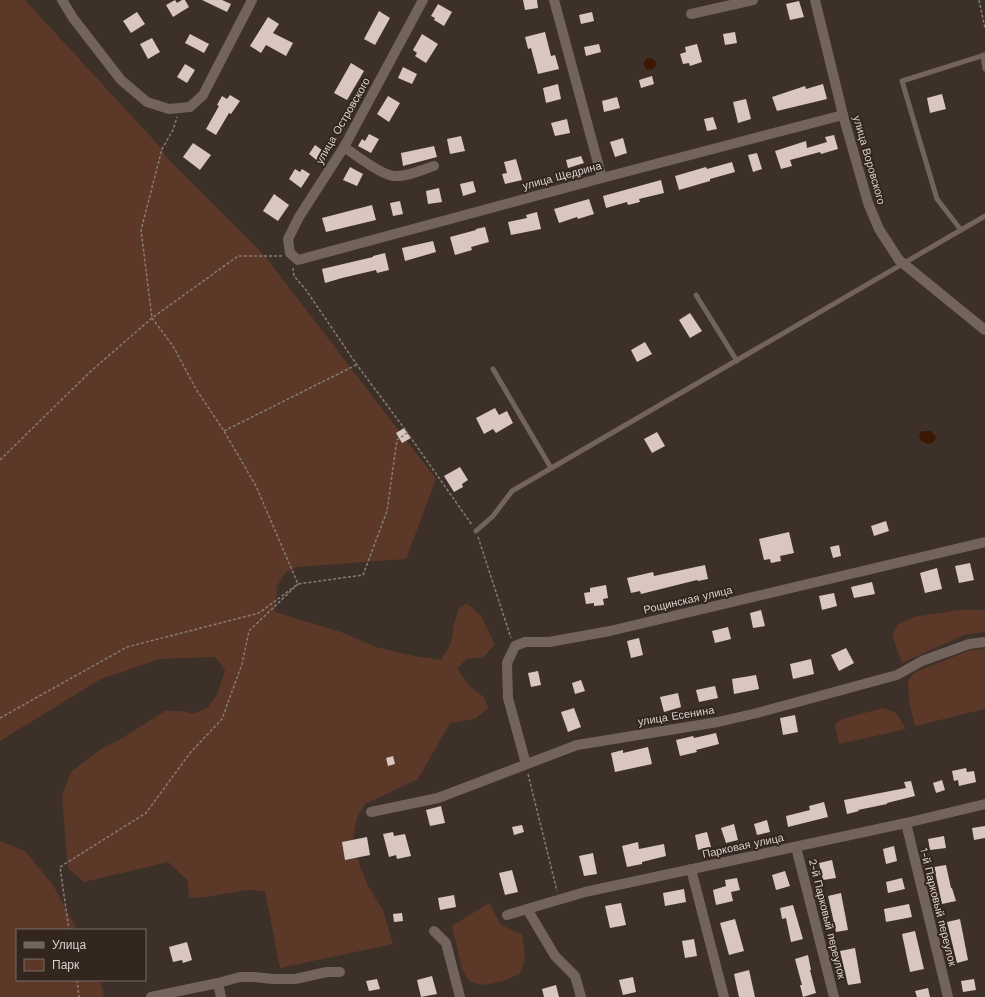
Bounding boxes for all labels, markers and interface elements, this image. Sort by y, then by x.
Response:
street label: улица Островского [313,76,373,166]
street label: улица Воровского [850,114,888,206]
street label: улица Щедрина [521,159,604,193]
street label: Рощинская улица [642,583,735,617]
street label: улица Есенина [637,703,716,728]
street label: Парковая улица [701,831,786,861]
street label: 1-й Парковый переулок [917,846,959,968]
street label: 2-й Парковый переулок [806,858,848,981]
legend [16,929,146,981]
text: Улица [52,938,86,952]
text: Парк [52,958,80,972]

